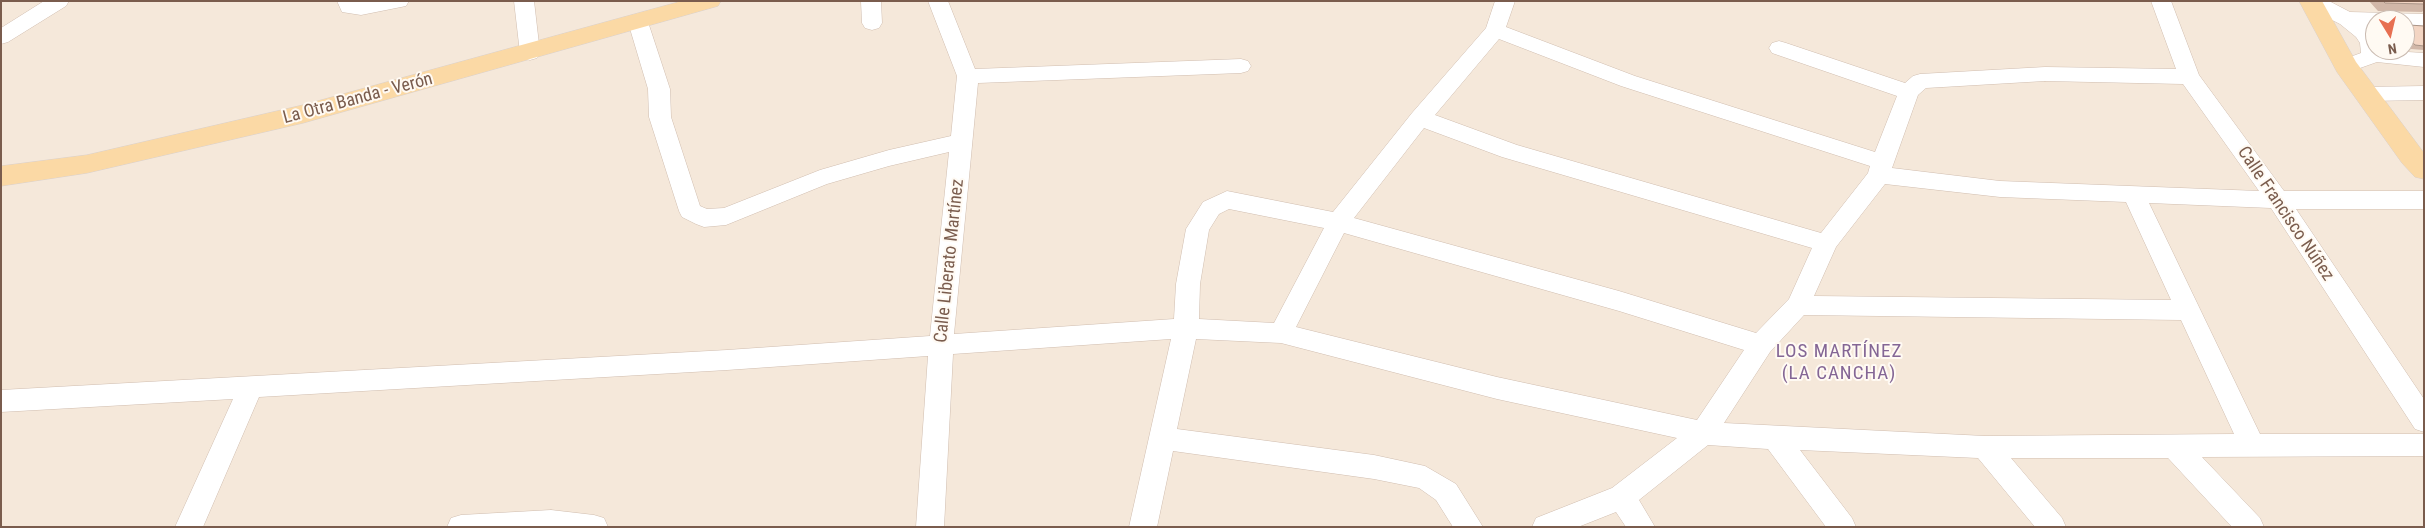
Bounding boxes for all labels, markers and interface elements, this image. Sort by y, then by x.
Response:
north arrow [2365,10,2415,60]
text: N [2387,40,2398,57]
street label: La Otra Banda - Verón [281,69,435,129]
street label: Calle Francisco Núñez [2232,143,2338,285]
street label: Calle Liberato Martínez [931,178,969,344]
district label: LOS MARTÍNEZ (LA CANCHA) [1774,341,1904,385]

